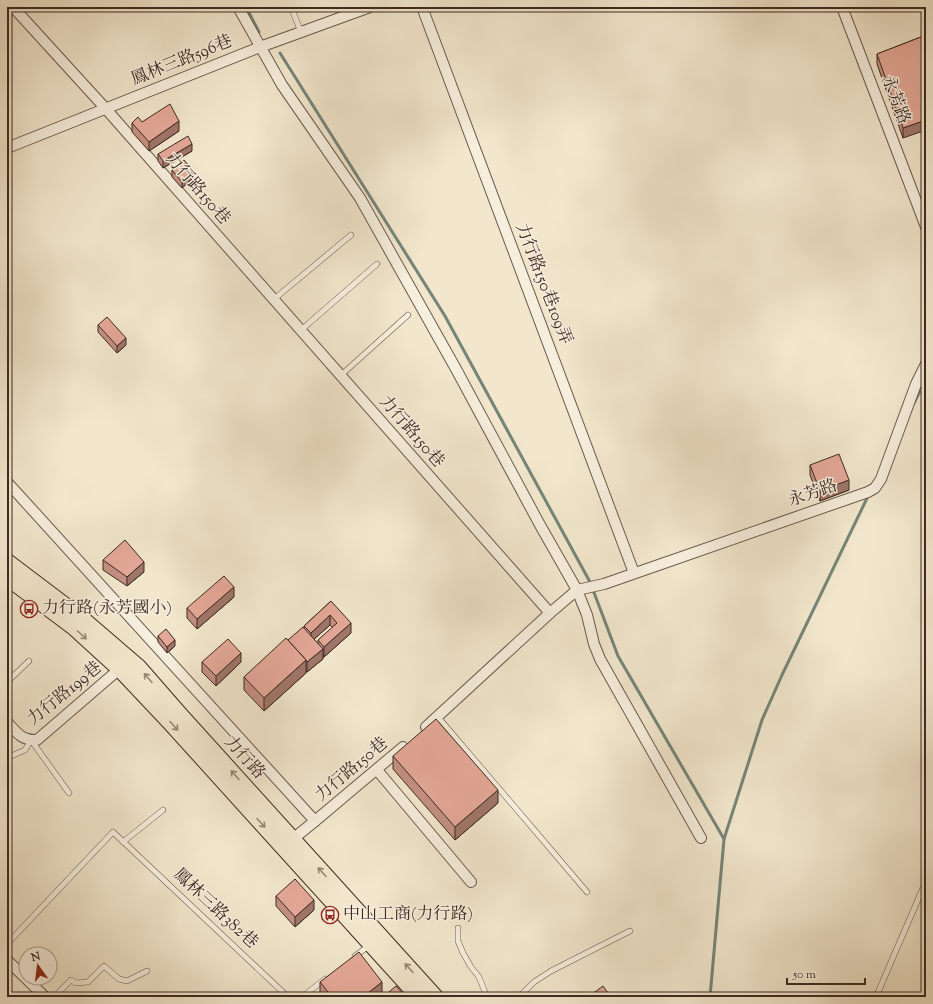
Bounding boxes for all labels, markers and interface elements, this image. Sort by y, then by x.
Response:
street label: 鳳林三路596巷 [128,30,236,92]
street label: 永芳路 [875,72,915,128]
street label: 力行路150巷 [159,148,235,230]
street label: 力行路150巷109弄 [509,220,577,348]
street label: 力行路150巷 [373,391,449,473]
street label: 永芳路 [785,474,841,514]
place label: 力行路(永芳國小) [42,597,172,621]
bus stop icon: 力行路(永芳國小) [19,599,39,619]
one-way arrow [77,630,87,639]
street label: 力行路199巷 [22,656,108,732]
one-way arrow [144,674,153,684]
one-way arrow [170,721,179,732]
street label: 力行路 [218,731,270,785]
street label: 力行路150巷 [310,732,394,808]
one-way arrow [230,770,239,781]
one-way arrow [257,818,266,828]
street label: 鳳林三路382巷 [167,863,263,955]
one-way arrow [317,867,327,877]
place label: 中山工商(力行路) [343,903,473,927]
bus stop icon: 中山工商(力行路) [320,905,340,925]
north arrow [18,946,58,986]
text: N [29,948,42,966]
scale bar [787,960,865,986]
one-way arrow [404,963,414,973]
text: 50 m [792,966,816,984]

